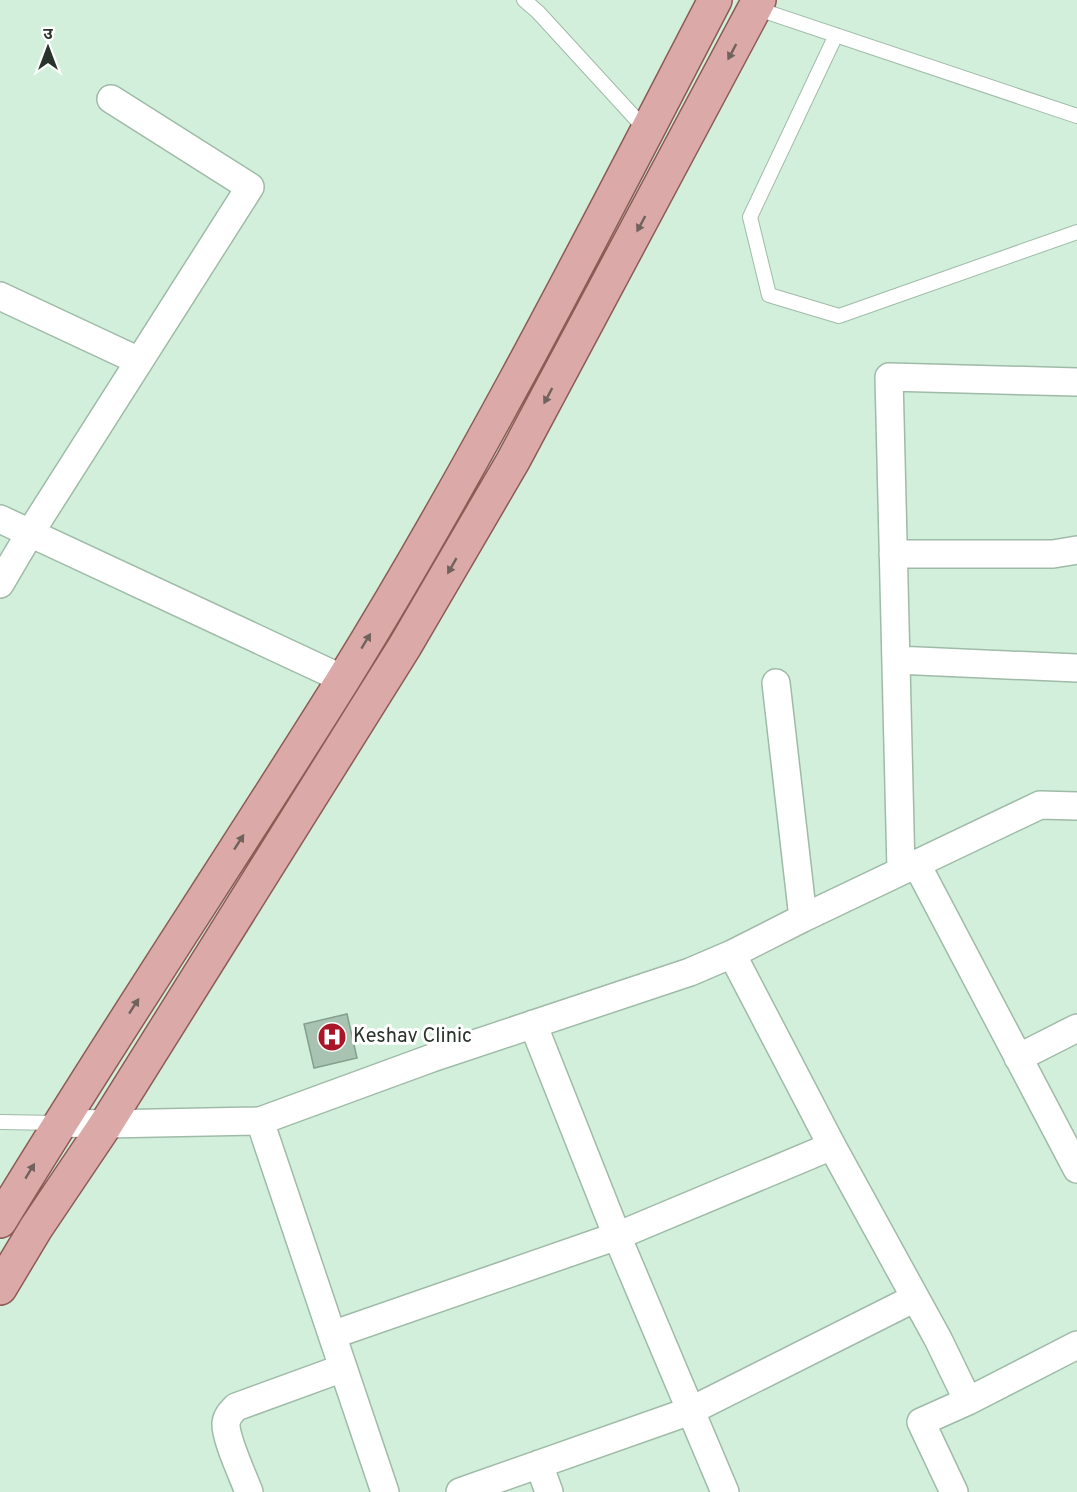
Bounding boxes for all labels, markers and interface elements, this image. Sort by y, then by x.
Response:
north arrow [18,18,78,78]
text: उ [43,25,53,45]
one-way arrow [727,43,737,60]
one-way arrow [636,216,646,233]
one-way arrow [544,387,554,405]
one-way arrow [448,557,458,574]
one-way arrow [361,632,371,649]
one-way arrow [234,833,245,850]
one-way arrow [129,998,140,1014]
hospital icon: Keshav Clinic [316,1021,348,1053]
place label: Keshav Clinic [353,1024,472,1050]
one-way arrow [25,1163,36,1179]

